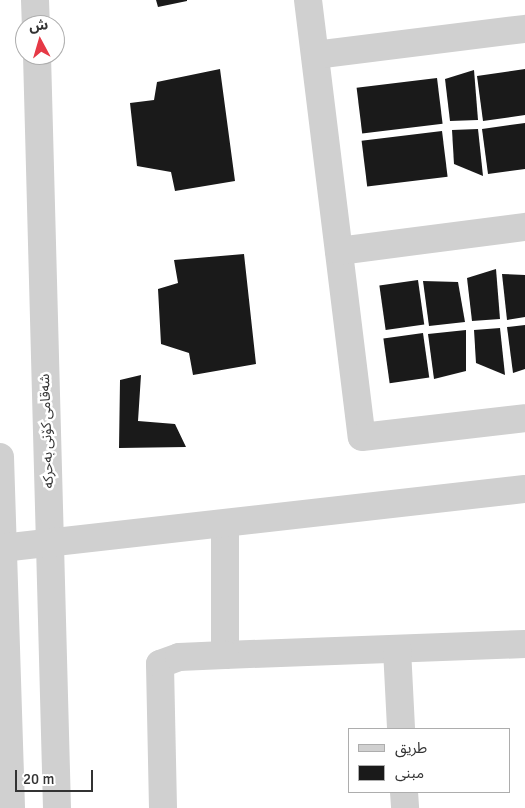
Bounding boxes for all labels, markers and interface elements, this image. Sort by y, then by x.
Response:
north arrow [15,15,65,65]
text: ش [28,16,49,35]
street label: شەقامی کۆنی بەحرکە [37,373,57,489]
legend [348,728,510,793]
text: طريق [395,739,427,757]
scale bar [18,760,95,792]
text: مبنى [395,764,424,782]
text: 20 m [23,770,54,788]

